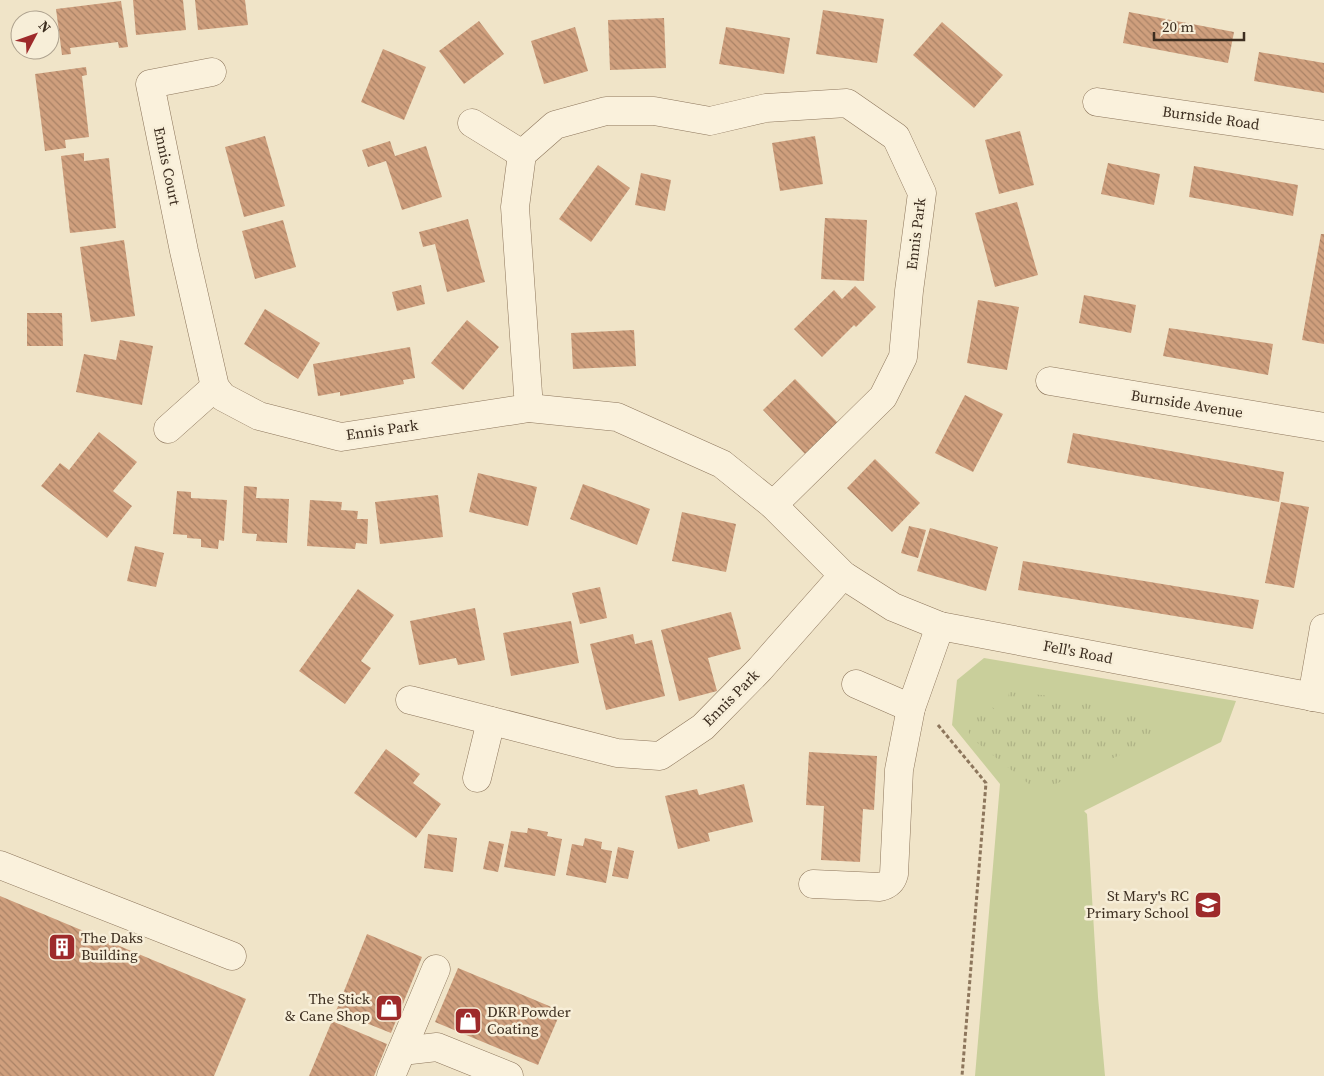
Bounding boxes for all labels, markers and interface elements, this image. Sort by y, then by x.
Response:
north arrow [10,10,60,60]
scale bar [1154,10,1244,42]
text: N [34,16,56,37]
text: 20 m [1162,16,1194,37]
street label: Burnside Road [1161,100,1262,135]
street label: Ennis Court [149,125,186,207]
street label: Ennis Park [901,196,930,271]
street label: Burnside Avenue [1130,384,1245,423]
street label: Ennis Park [345,414,420,445]
street label: Fell's Road [1041,634,1115,669]
street label: Ennis Park [698,664,764,731]
place label: St Mary's RC Primary School [1086,885,1190,923]
school or university icon: St Mary's RC Primary School [1193,890,1223,920]
place label: The Daks Building [81,927,143,965]
building icon: The Daks Building [47,932,77,962]
place label: The Stick & Cane Shop [285,988,371,1026]
shop icon: The Stick & Cane Shop [374,993,404,1023]
place label: DKR Powder Coating [487,1001,572,1039]
shop icon: DKR Powder Coating [453,1006,483,1036]

